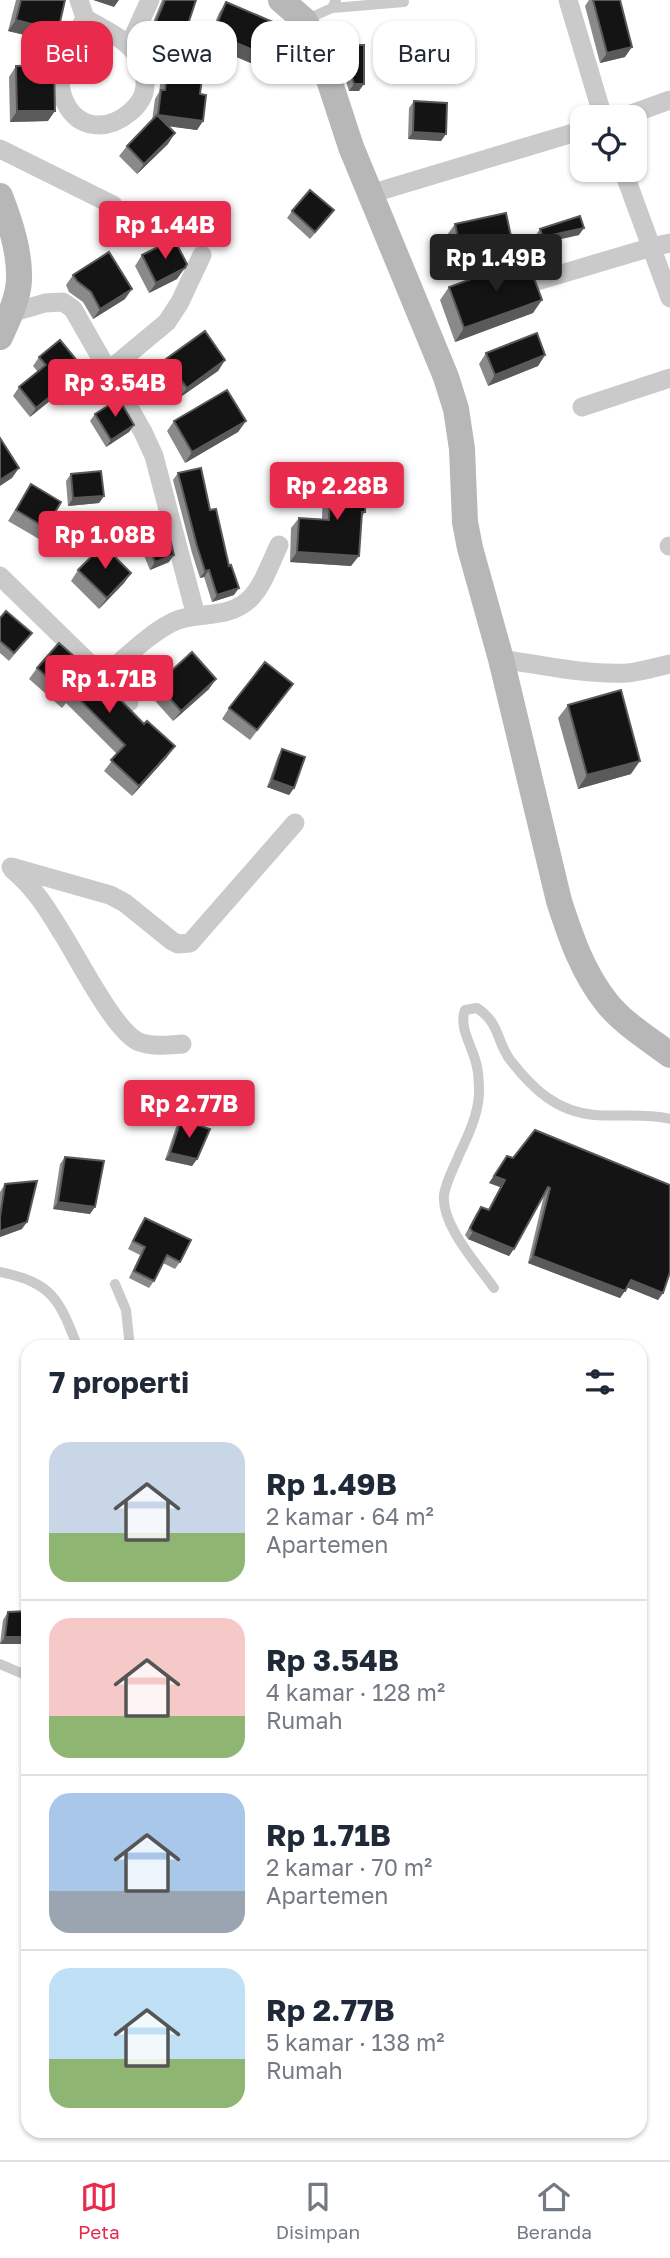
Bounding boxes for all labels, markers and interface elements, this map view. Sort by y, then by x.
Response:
chip: Beli [21,21,113,84]
chip: Sewa [127,21,237,84]
chip: Filter [251,21,359,84]
chip: Baru [373,21,475,84]
map controls [570,105,647,182]
button: locate [570,105,647,182]
pin: Rp 1.44B [93,202,237,261]
text: Rp 1.44B [115,210,215,238]
pin: Rp 1.49B [424,234,568,294]
text: Rp 1.49B [446,243,546,271]
pin: Rp 3.54B [43,360,187,419]
text: Rp 3.54B [64,368,166,396]
pin: Rp 2.28B [265,462,409,522]
text: Rp 2.28B [286,471,388,499]
pin: Rp 1.08B [33,512,177,571]
text: Rp 1.08B [55,520,155,548]
pin: Rp 1.71B [37,656,181,715]
text: Rp 1.71B [61,664,157,692]
pin: Rp 2.77B [117,1080,261,1140]
text: Rp 2.77B [140,1089,238,1117]
icon: filters [581,1363,619,1401]
text: 7 properti [49,1364,189,1400]
text: Rp 1.49B [266,1466,397,1502]
icon: home [105,1470,189,1554]
text: 2 kamar · 64 m² [266,1502,434,1530]
text: Apartemen [266,1530,388,1558]
text: Rp 3.54B [266,1642,399,1678]
icon: home [105,1646,189,1730]
text: 4 kamar · 128 m² [266,1678,445,1706]
text: Rumah [266,1706,343,1734]
text: Rp 1.71B [266,1817,391,1853]
icon: home [105,1821,189,1905]
text: 2 kamar · 70 m² [266,1853,432,1881]
text: Apartemen [266,1881,388,1909]
text: Rp 2.77B [266,1992,395,2028]
icon: home [105,1996,189,2080]
text: 5 kamar · 138 m² [266,2028,445,2056]
text: Rumah [266,2056,343,2084]
tab: Peta [78,2178,120,2243]
tab: Disimpan [276,2178,360,2243]
tab: Beranda [516,2178,592,2243]

